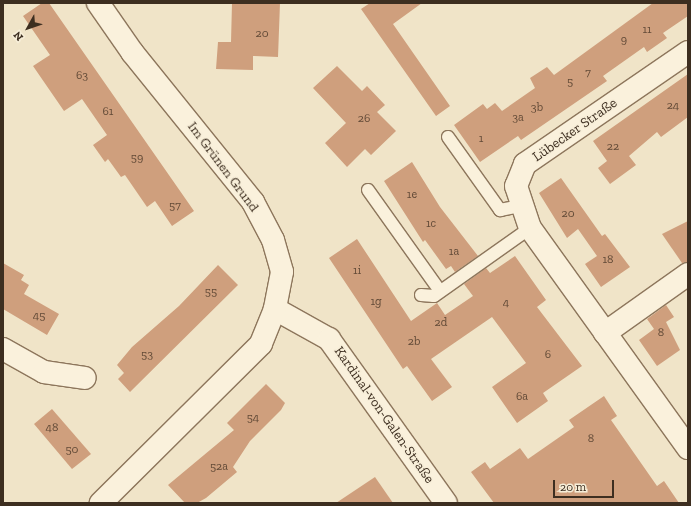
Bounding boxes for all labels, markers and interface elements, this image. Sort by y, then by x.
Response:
north arrow [8,8,48,48]
house number: 11 [642,23,652,37]
house number: 20 [255,27,269,41]
text: N [11,29,26,43]
house number: 9 [621,33,627,47]
house number: 7 [585,66,591,80]
house number: 63 [76,69,88,83]
house number: 5 [567,75,573,89]
street label: Lübecker Straße [529,95,621,165]
house number: 24 [667,99,679,113]
house number: 3b [531,101,543,115]
house number: 61 [103,105,113,119]
house number: 3a [512,111,524,125]
house number: 26 [358,112,370,126]
street label: Im Grünen Grund [184,119,262,215]
house number: 1 [479,132,483,146]
house number: 22 [607,140,619,154]
house number: 59 [131,151,143,165]
house number: 1e [407,188,417,202]
house number: 57 [169,199,181,213]
house number: 20 [561,207,575,221]
house number: 1c [426,217,436,231]
house number: 1a [449,245,459,259]
house number: 18 [602,253,614,267]
house number: 1i [353,264,361,278]
house number: 55 [205,285,217,299]
house number: 1g [370,295,382,309]
house number: 4 [503,296,509,310]
house number: 45 [33,309,45,323]
house number: 2d [435,316,447,330]
house number: 8 [658,326,664,340]
house number: 2b [408,335,420,349]
street label: Kardinal-von-Galen-Straße [330,343,438,487]
house number: 53 [141,348,153,362]
house number: 6 [545,348,551,362]
house number: 6a [516,390,528,404]
house number: 54 [247,411,259,425]
house number: 48 [46,421,58,435]
house number: 8 [588,432,594,446]
house number: 50 [65,443,79,457]
house number: 52a [210,460,228,474]
scale bar [555,472,616,498]
text: 20 m [560,480,586,494]

